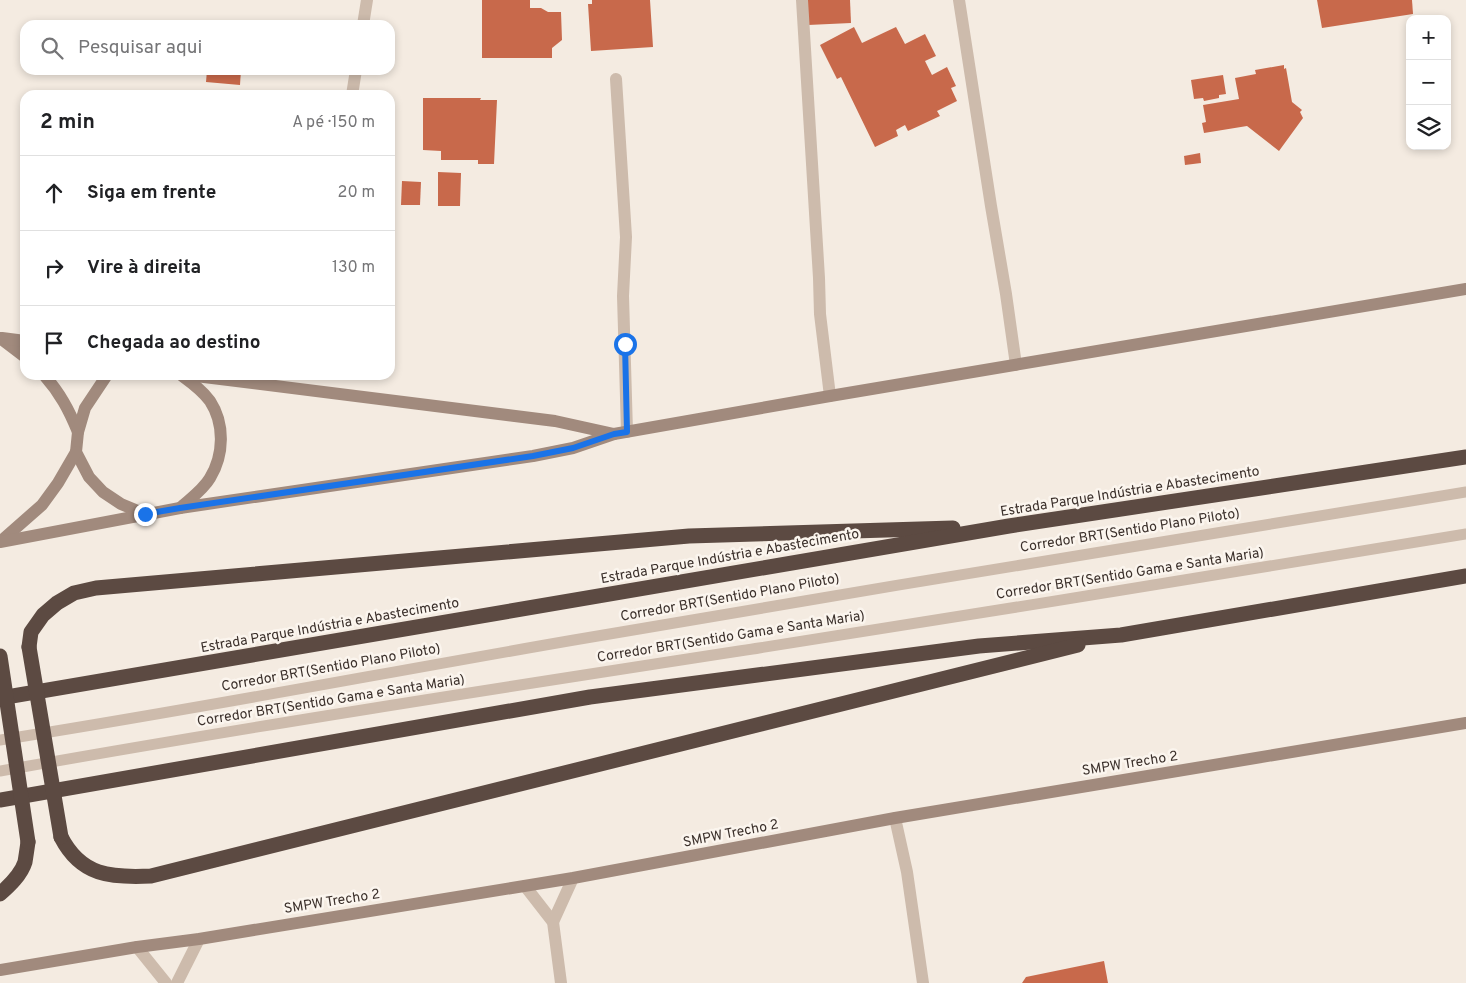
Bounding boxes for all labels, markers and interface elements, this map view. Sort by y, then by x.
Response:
map controls [1406,15,1451,150]
button: + [1406,15,1451,60]
search box [20,20,395,75]
icon: search [38,34,66,62]
text: Pesquisar aqui [78,36,202,60]
button: − [1406,60,1451,105]
button: layers [1406,105,1451,150]
text: 2 min [40,109,95,136]
text: A pé · 150 m [292,113,375,133]
icon: ahead [40,179,68,207]
text: Siga em frente [87,181,216,205]
text: 20 m [338,183,375,203]
icon: right [40,254,68,282]
text: Vire à direita [87,256,201,280]
text: 130 m [332,258,375,278]
icon: arrive [40,329,68,357]
text: Chegada ao destino [87,331,261,355]
route start [614,333,637,356]
street label: Estrada Parque Indústria e Abastecimento [999,463,1261,521]
route end [134,503,157,526]
street label: Corredor BRT(Sentido Plano Piloto) [1019,505,1241,557]
street label: Estrada Parque Indústria e Abastecimento [599,526,861,588]
street label: Corredor BRT(Sentido Gama e Santa Maria) [995,544,1265,604]
street label: Corredor BRT(Sentido Plano Piloto) [619,570,841,626]
street label: Estrada Parque Indústria e Abastecimento [199,595,461,657]
street label: Corredor BRT(Sentido Gama e Santa Maria) [596,607,866,667]
street label: Corredor BRT(Sentido Plano Piloto) [220,640,442,696]
street label: Corredor BRT(Sentido Gama e Santa Maria) [196,671,466,731]
street label: SMPW Trecho 2 [1081,748,1179,780]
street label: SMPW Trecho 2 [682,816,780,852]
street label: SMPW Trecho 2 [283,886,381,918]

